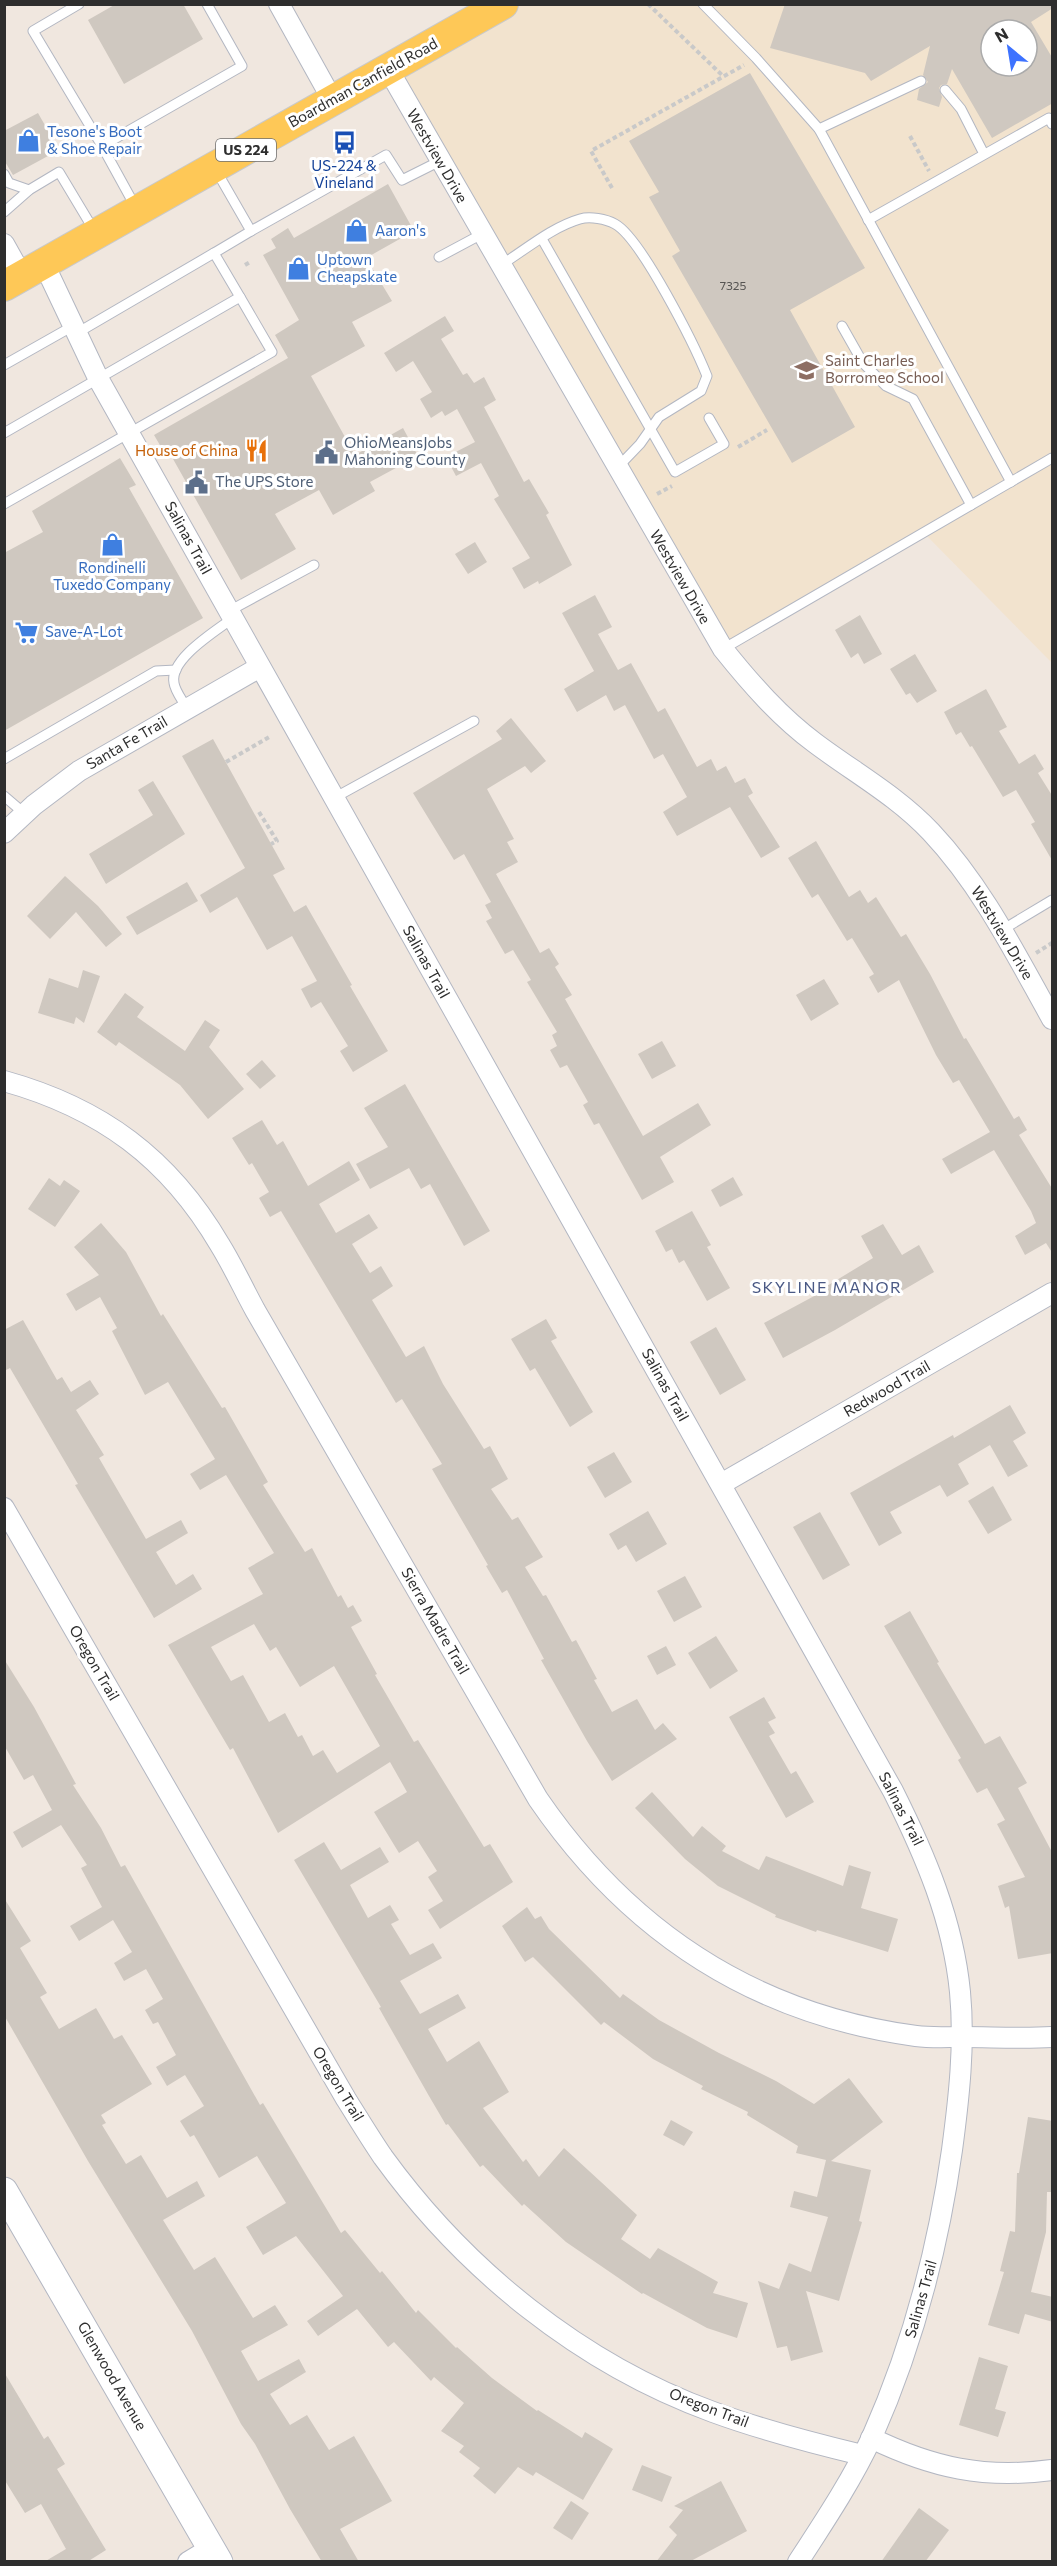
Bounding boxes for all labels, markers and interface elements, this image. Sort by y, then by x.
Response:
north arrow [979,18,1039,78]
text: N [991,23,1011,46]
street label: Boardman Canfield Road [285,34,440,131]
street label: Westview Drive [404,105,472,206]
place label: Tesone's Boot & Shoe Repair [47,122,142,157]
shop icon: Tesone's Boot & Shoe Repair [16,128,42,154]
bus stop icon: US-224 & Vineland [331,129,357,155]
road number: US 224 [216,139,276,161]
place label: US-224 & Vineland [311,156,377,191]
shop icon: Aaron's [344,218,370,244]
place label: Aaron's [375,221,426,239]
place label: Uptown Cheapskate [317,250,397,285]
shop icon: Uptown Cheapskate [286,256,312,282]
house number: 7325 [720,278,746,292]
place label: Saint Charles Borromeo School [825,351,944,386]
school or university icon: Saint Charles Borromeo School [794,357,820,383]
place label: OhioMeansJobs Mahoning County [344,433,466,468]
restaurant icon: House of China [243,438,269,464]
public building icon: OhioMeansJobs Mahoning County [313,439,339,465]
place label: House of China [135,441,238,459]
public building icon: The UPS Store [184,469,210,495]
place label: The UPS Store [215,472,313,490]
street label: Salinas Trail [162,498,216,577]
street label: Westview Drive [647,526,715,627]
shop icon: Rondinelli Tuxedo Company [99,531,125,557]
place label: Rondinelli Tuxedo Company [53,558,171,593]
supermarket icon: Save-A-Lot [14,619,40,645]
place label: Save-A-Lot [45,622,123,640]
street label: Santa Fe Trail [83,712,170,773]
street label: Westview Drive [968,883,1038,982]
street label: Salinas Trail [400,922,454,1001]
district label: SKYLINE MANOR [752,1277,902,1296]
street label: Salinas Trail [639,1345,693,1424]
street label: Redwood Trail [840,1356,933,1420]
street label: Sierra Madre Trail [398,1564,474,1677]
street label: Oregon Trail [66,1622,124,1703]
street label: Salinas Trail [876,1769,928,1848]
street label: Oregon Trail [310,2043,368,2124]
street label: Salinas Trail [900,2258,940,2340]
street label: Glenwood Avenue [74,2318,151,2433]
street label: Oregon Trail [667,2384,752,2431]

